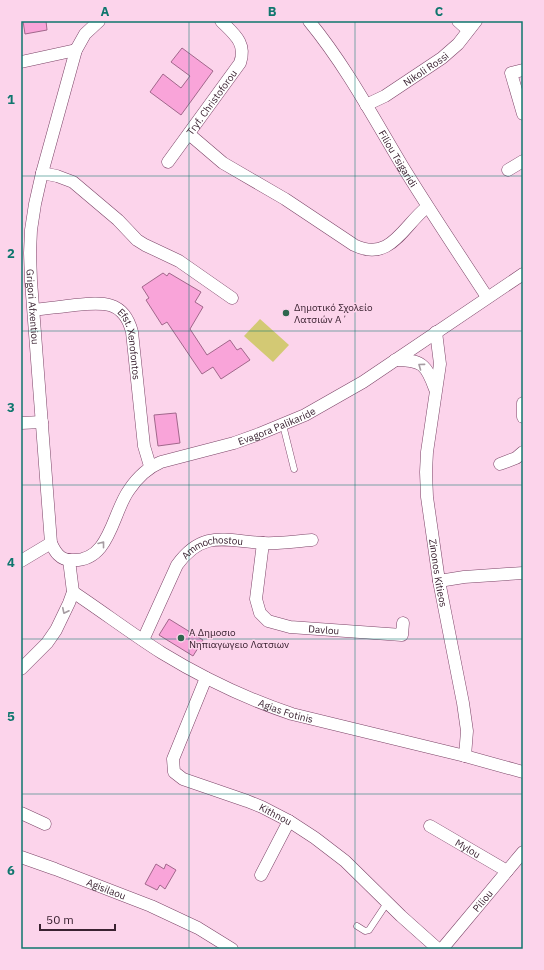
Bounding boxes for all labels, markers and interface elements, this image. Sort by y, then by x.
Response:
text: A [101,3,110,20]
text: B [268,3,277,20]
text: C [435,3,444,20]
street label: Nikoli Rossi [401,49,451,89]
street label: Tryf. Christoforou [183,67,240,137]
text: 1 [7,91,15,108]
street label: Filiou Tsigaridi [376,127,420,189]
text: 2 [7,245,15,262]
street label: Grigori Afxentiou [24,269,42,345]
place label: Δημοτικό Σχολείο Λατσιών Α΄ [294,301,373,326]
street label: Efst. Xenofontos [115,305,143,380]
marker: Δημοτικό Σχολείο Λατσιών Α΄ [281,308,291,318]
one-way arrow [418,363,425,371]
text: 3 [7,399,15,416]
street label: Evagora Palikaride [236,404,318,448]
street label: Ammochostou [179,533,244,562]
street label: Zinonos Kitieos [427,538,450,608]
one-way arrow [98,542,105,549]
text: 4 [7,554,15,571]
one-way arrow [63,607,70,615]
street label: Davlou [308,622,340,637]
place label: Α Δημοσιο Νηπιαγωγειο Λατσιων [189,626,289,651]
marker: Α Δημοσιο Νηπιαγωγειο Λατσιων [176,633,186,643]
street label: Agias Fotinis [257,696,315,725]
text: 5 [7,708,15,725]
street label: Kithnou [257,800,294,828]
street label: Mylou [453,836,483,861]
text: 6 [7,862,15,879]
street label: Agisilaou [85,875,128,902]
street label: Piliou [469,887,495,914]
scale bar [40,906,115,932]
text: 50 m [46,912,74,927]

